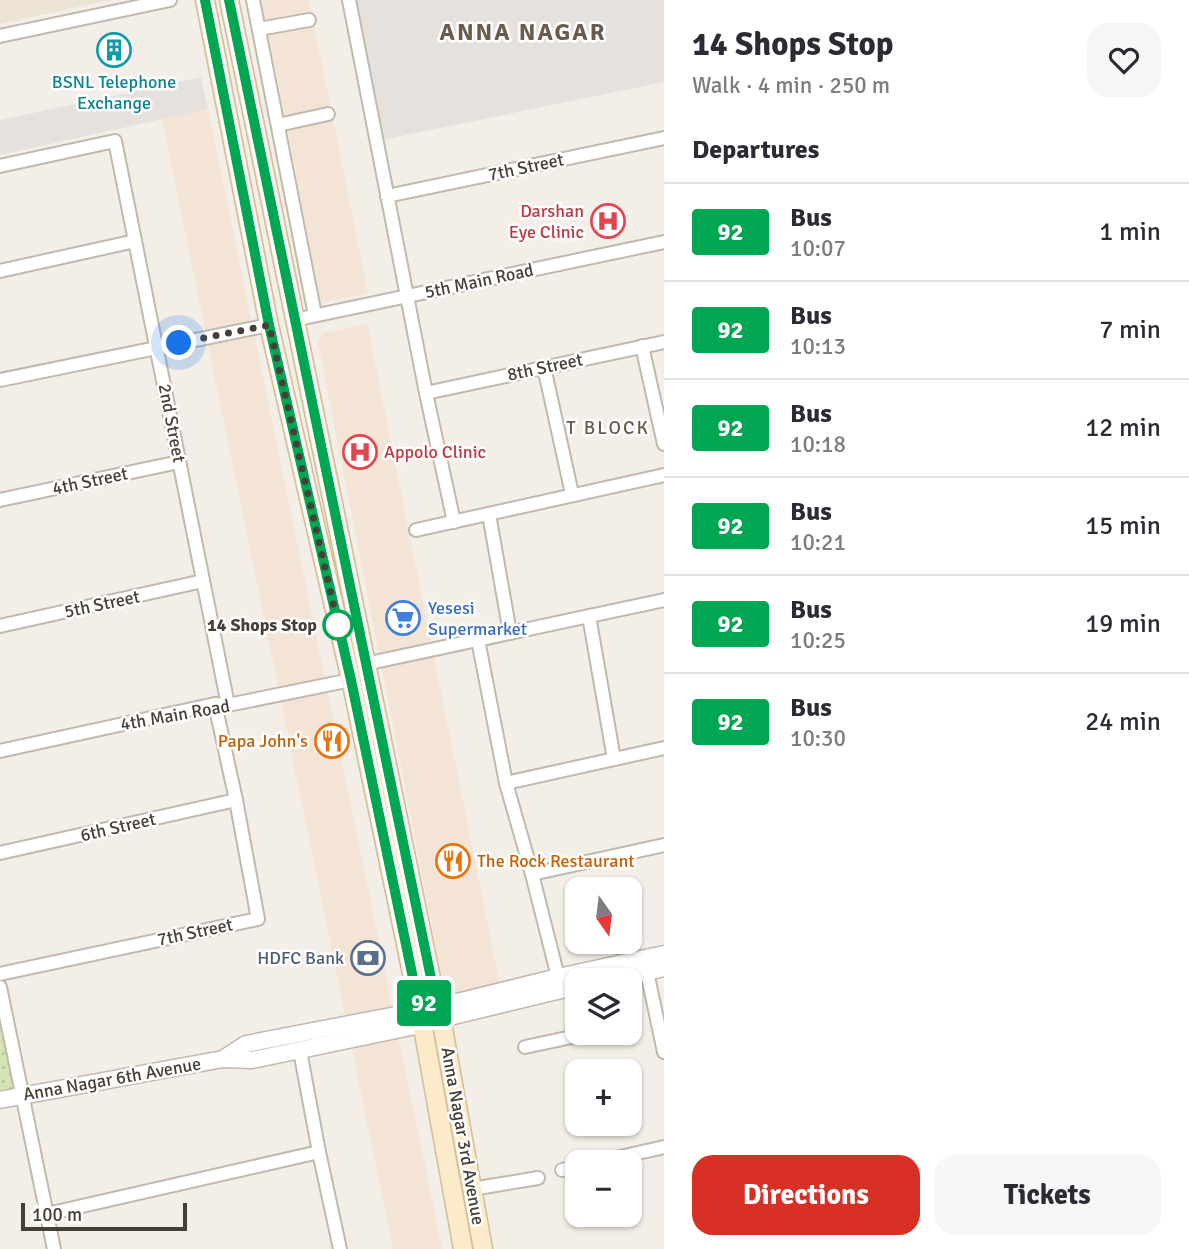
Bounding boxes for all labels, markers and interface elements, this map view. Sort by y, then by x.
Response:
district label: ANNA NAGAR [440,17,606,47]
button: heart [1087,23,1161,97]
text: 14 Shops Stop [692,24,894,65]
building icon: BSNL Telephone Exchange [95,31,133,69]
place label: BSNL Telephone Exchange [52,71,176,114]
text: Walk · 4 min · 250 m [692,71,890,100]
text: Departures [692,134,819,166]
street label: 7th Street [486,148,566,186]
place label: Darshan Eye Clinic [509,200,584,243]
hospital icon: Darshan Eye Clinic [589,202,627,240]
text: Bus [790,202,832,234]
text: 1 min [1099,216,1161,248]
text: 92 [718,217,743,247]
text: 10:07 [790,234,846,263]
street label: 5th Main Road [423,259,535,303]
text: Bus [790,300,832,332]
text: 7 min [1099,314,1161,346]
text: 92 [718,315,743,345]
your location [161,325,196,360]
text: 10:13 [790,332,846,361]
street label: 8th Street [505,348,585,386]
street label: 2nd Street [154,382,190,464]
text: Bus [790,398,832,430]
text: 12 min [1085,412,1161,444]
text: 92 [718,413,743,443]
district label: T BLOCK [566,416,650,440]
text: 10:18 [790,430,846,459]
hospital icon: Appolo Clinic [341,433,379,471]
place label: Appolo Clinic [384,441,486,463]
street label: 4th Street [50,462,130,500]
text: Bus [790,496,832,528]
text: 15 min [1085,510,1161,542]
text: 92 [718,511,743,541]
text: 10:21 [790,528,846,557]
street label: 5th Street [62,585,142,623]
text: Bus [790,594,832,626]
place label: Yesesi Supermarket [428,597,527,640]
supermarket icon: Yesesi Supermarket [384,599,422,637]
text: 19 min [1085,608,1161,640]
text: 92 [718,609,743,639]
marker: 14 Shops Stop [323,610,353,640]
place label: 14 Shops Stop [207,614,317,636]
text: 10:25 [790,626,846,655]
text: Bus [790,692,832,724]
street label: 4th Main Road [119,695,231,735]
text: 24 min [1085,706,1161,738]
text: 92 [718,707,743,737]
restaurant icon: Papa John's [313,722,351,760]
text: 10:30 [790,724,846,753]
place label: Papa John's [218,730,308,752]
street label: 6th Street [78,808,158,846]
restaurant icon: The Rock Restaurant [434,842,472,880]
place label: The Rock Restaurant [477,850,635,872]
north arrow [565,877,642,954]
map controls [565,877,642,1227]
street label: 7th Street [155,913,235,951]
bank icon: HDFC Bank [349,939,387,977]
place label: HDFC Bank [257,947,344,969]
button: layers [565,968,642,1045]
line badge: 92 [392,980,456,1026]
text: 92 [411,988,437,1018]
street label: Anna Nagar 3rd Avenue [437,1045,489,1227]
street label: Anna Nagar 6th Avenue [21,1053,203,1105]
button: + [565,1059,642,1136]
button: − [565,1150,642,1227]
button: Directions [692,1155,920,1235]
button: Tickets [934,1155,1161,1235]
scale bar [21,1200,187,1232]
text: 100 m [32,1203,82,1227]

